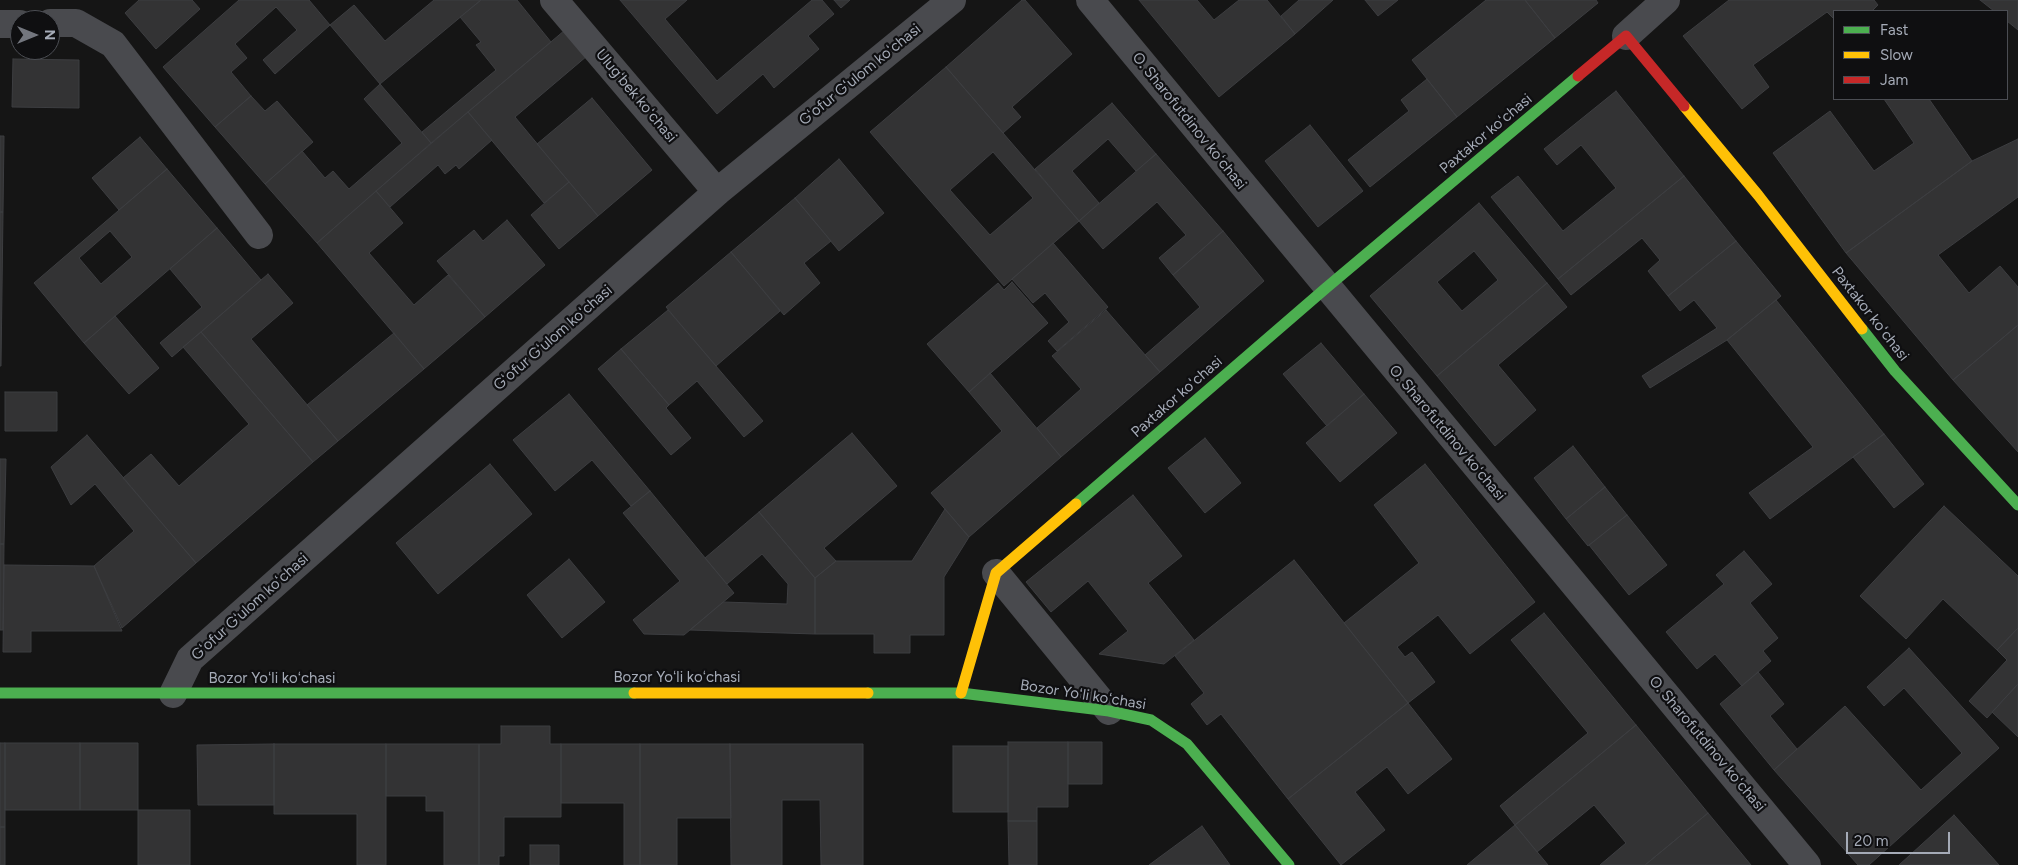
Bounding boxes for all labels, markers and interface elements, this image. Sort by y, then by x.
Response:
north arrow [10,10,60,60]
legend [1833,10,2008,100]
street label: Gʻofur Gʻulom koʻchasi [795,20,925,130]
text: Fast [1880,21,1908,39]
text: N [41,30,58,40]
street label: Ulugʻbek koʻchasi [592,46,680,146]
text: Slow [1880,46,1913,64]
street label: O. Sharofutdinov koʻchasi [1128,49,1250,193]
text: Jam [1880,71,1908,89]
street label: Paxtakor koʻchasi [1436,90,1536,178]
street label: Paxtakor koʻchasi [1828,263,1912,365]
street label: Gʻofur Gʻulom koʻchasi [490,282,616,394]
street label: Paxtakor koʻchasi [1128,353,1226,441]
street label: O. Sharofutdinov koʻchasi [1385,362,1509,504]
street label: Gʻofur Gʻulom koʻchasi [188,550,312,664]
street label: Bozor Yoʻli koʻchasi [613,669,741,687]
street label: Bozor Yoʻli koʻchasi [208,670,336,688]
street label: O. Sharofutdinov koʻchasi [1645,673,1769,815]
street label: Bozor Yoʻli koʻchasi [1019,676,1147,714]
scale bar [1848,822,1952,854]
text: 20 m [1854,832,1888,850]

